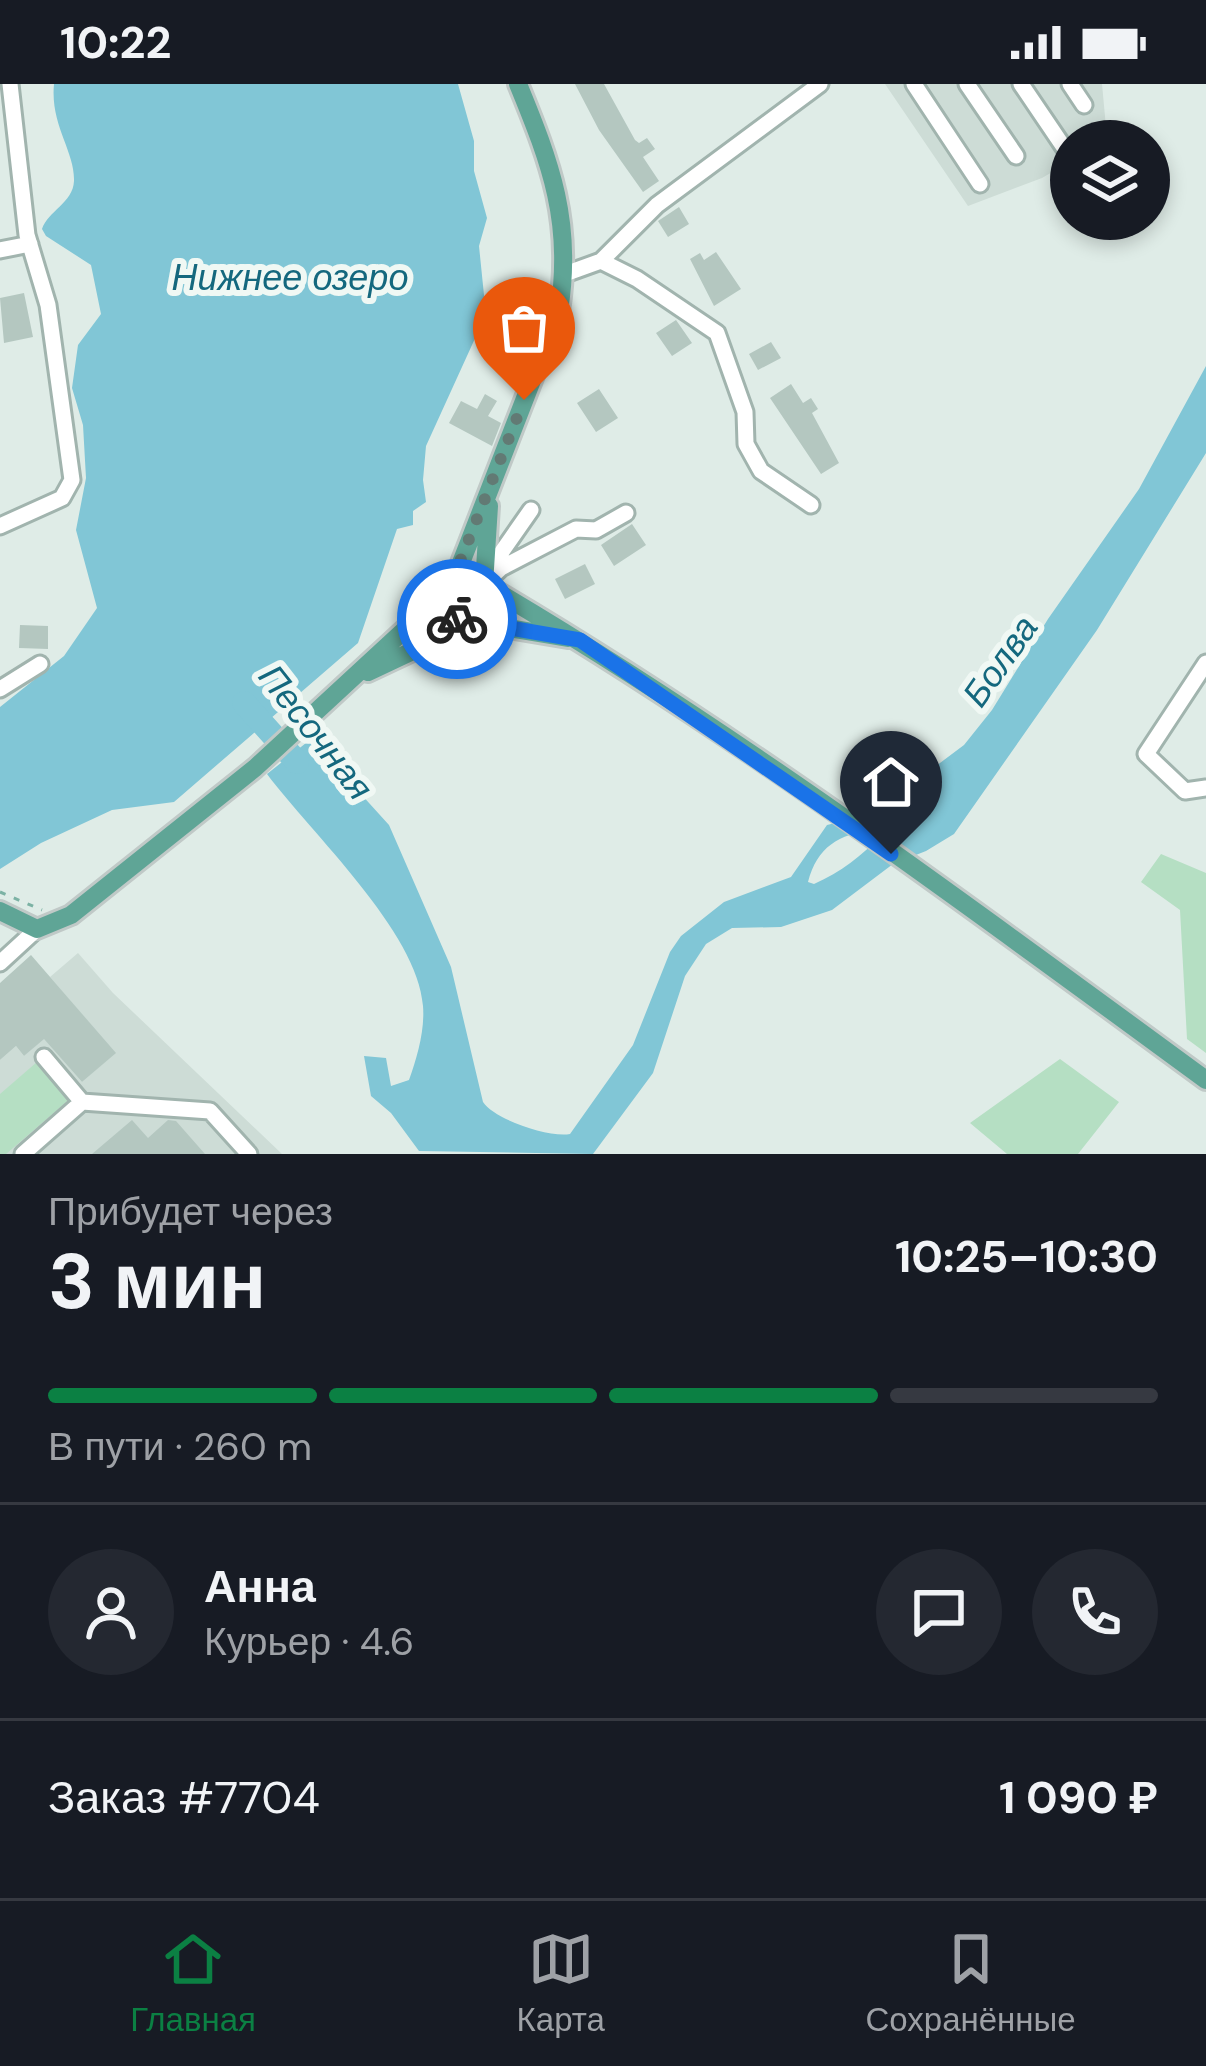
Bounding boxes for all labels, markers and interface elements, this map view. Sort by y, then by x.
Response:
text: 10:22 [60,13,171,72]
map controls [1050,120,1170,240]
button: layers [1050,120,1170,240]
water label: Нижнее озеро [172,254,408,301]
pin [473,277,575,400]
icon: bag [491,295,557,361]
courier [397,559,517,679]
icon: bike [424,586,490,652]
water label: Болва [952,606,1048,716]
water label: Песочная [248,655,384,809]
pin [840,731,942,854]
icon: home [858,749,924,815]
text: Прибудет через [48,1186,333,1237]
text: 10:25–10:30 [895,1227,1158,1286]
text: 3 мин [48,1231,266,1332]
text: В пути · 260 m [48,1421,312,1472]
button: person [48,1549,174,1675]
button: chat [876,1549,1002,1675]
button: phone [1032,1549,1158,1675]
text: Анна [204,1557,316,1616]
text: Курьер · 4.6 [204,1616,414,1667]
text: Заказ #7704 [48,1768,320,1827]
text: 1 090 ₽ [999,1768,1158,1827]
tab: Главная [130,1926,256,2041]
tab: Карта [517,1926,605,2041]
tab: Сохранённые [866,1926,1076,2041]

